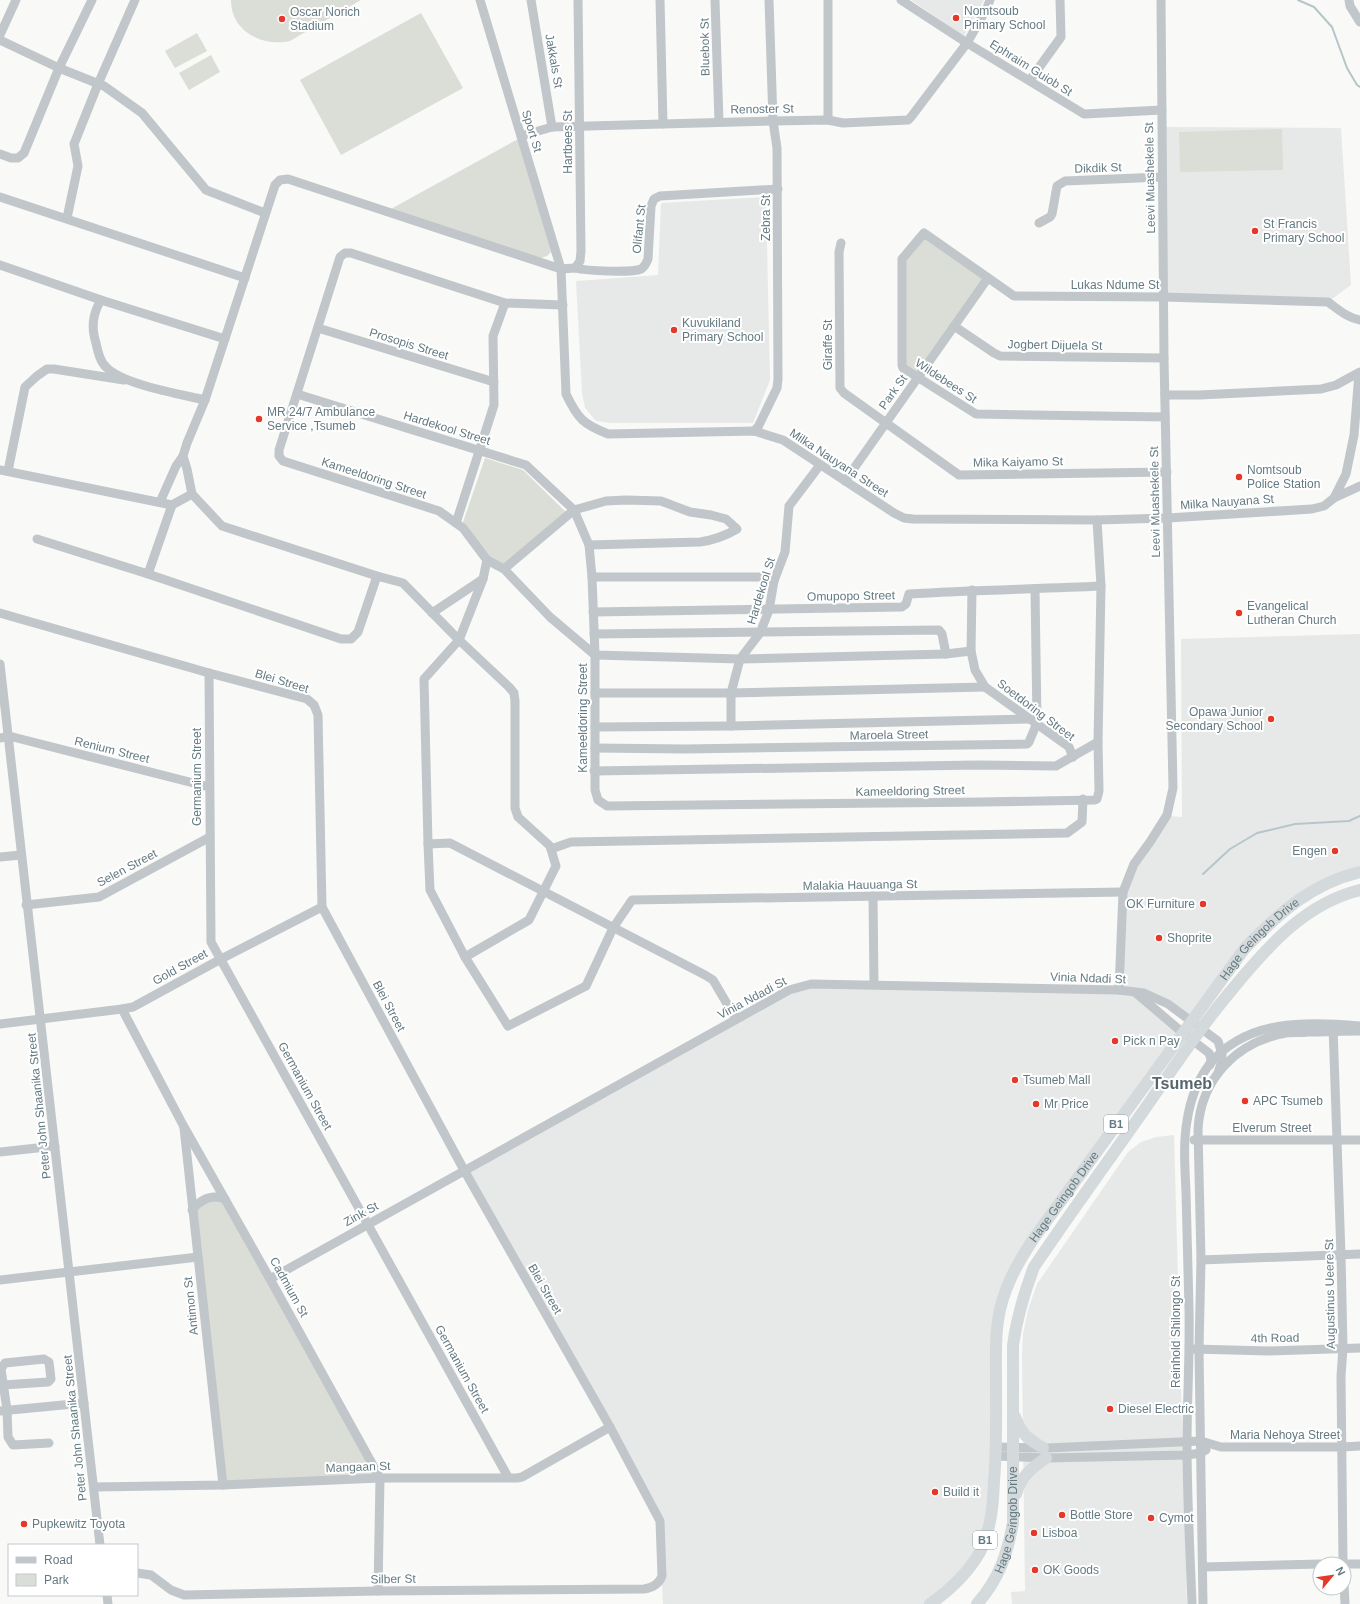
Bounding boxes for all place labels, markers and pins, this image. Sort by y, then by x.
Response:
place label: Nomtsoub Primary School [964,4,1045,32]
place label: Oscar Norich Stadium [290,5,360,33]
marker: Nomtsoub Primary School [951,13,961,23]
marker: Oscar Norich Stadium [277,14,287,24]
place label: St Francis Primary School [1263,217,1344,245]
marker: St Francis Primary School [1250,226,1260,236]
place label: Kuvukiland Primary School [682,316,763,344]
marker: Kuvukiland Primary School [669,325,679,335]
place label: MR 24/7 Ambulance Service ,Tsumeb [267,405,375,433]
marker: MR 24/7 Ambulance Service ,Tsumeb [254,414,264,424]
place label: Nomtsoub Police Station [1247,463,1320,491]
marker: Nomtsoub Police Station [1234,472,1244,482]
place label: Evangelical Lutheran Church [1247,599,1336,627]
marker: Evangelical Lutheran Church [1234,608,1244,618]
place label: Opawa Junior Secondary School [1166,705,1263,733]
marker: Opawa Junior Secondary School [1266,714,1276,724]
place label: Engen [1292,844,1327,858]
marker: Engen [1330,846,1340,856]
place label: OK Furniture [1126,897,1195,911]
marker: OK Furniture [1198,899,1208,909]
place label: Shoprite [1167,931,1212,945]
marker: Shoprite [1154,933,1164,943]
place label: Pick n Pay [1123,1034,1180,1048]
marker: Pick n Pay [1110,1036,1120,1046]
place label: Tsumeb Mall [1023,1073,1090,1087]
marker: Tsumeb Mall [1010,1075,1020,1085]
place label: APC Tsumeb [1253,1094,1323,1108]
marker: APC Tsumeb [1240,1096,1250,1106]
place label: Mr Price [1044,1097,1089,1111]
marker: Mr Price [1031,1099,1041,1109]
place label: Diesel Electric [1118,1402,1194,1416]
marker: Diesel Electric [1105,1404,1115,1414]
place label: Build it [943,1485,980,1499]
marker: Build it [930,1487,940,1497]
place label: Bottle Store [1070,1508,1133,1522]
marker: Bottle Store [1057,1510,1067,1520]
place label: Cymot [1159,1511,1194,1525]
marker: Cymot [1146,1513,1156,1523]
place label: Pupkewitz Toyota [32,1517,125,1531]
marker: Pupkewitz Toyota [19,1519,29,1529]
place label: Lisboa [1042,1526,1078,1540]
marker: Lisboa [1029,1528,1039,1538]
place label: OK Goods [1043,1563,1099,1577]
marker: OK Goods [1030,1565,1040,1575]

